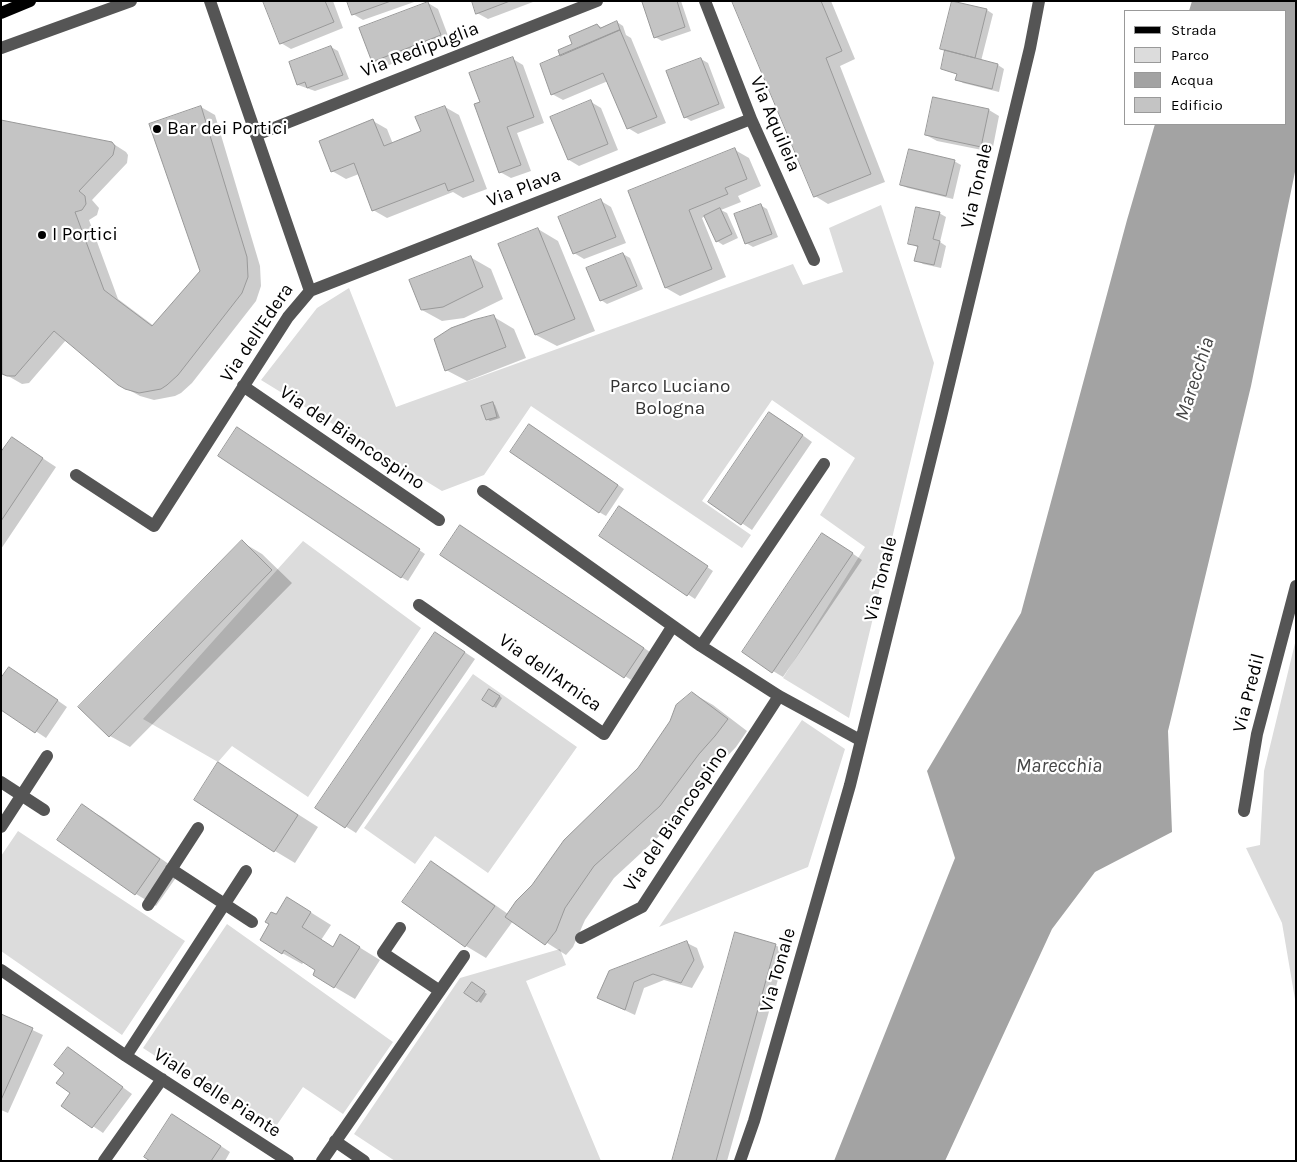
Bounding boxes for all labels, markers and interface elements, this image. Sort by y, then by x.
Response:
legend [1124,10,1287,125]
street label: Via Redipuglia [358,17,482,83]
text: Strada [1171,21,1217,39]
text: Parco [1171,46,1209,64]
text: Acqua [1171,71,1213,89]
street label: Via Aquileia [745,73,805,175]
text: Edificio [1171,96,1223,114]
place label: Bar dei Portici [167,118,288,140]
marker: Bar dei Portici [151,123,163,135]
street label: Via Tonale [956,141,998,231]
street label: Via Plava [484,163,564,213]
place label: I Portici [52,224,118,246]
marker: I Portici [36,229,48,241]
street label: Via dell'Edera [216,279,298,387]
water label: Marecchia [1170,334,1220,424]
park label: Parco Luciano Bologna [610,376,730,420]
street label: Via del Biancospino [275,381,429,495]
street label: Via Tonale [859,534,903,624]
street label: Via dell'Arnica [494,629,606,717]
street label: Via Predil [1228,651,1270,735]
street label: Via del Biancospino [619,742,733,896]
water label: Marecchia [1016,754,1102,778]
street label: Via Tonale [755,925,801,1015]
street label: Viale delle Piante [149,1043,285,1143]

